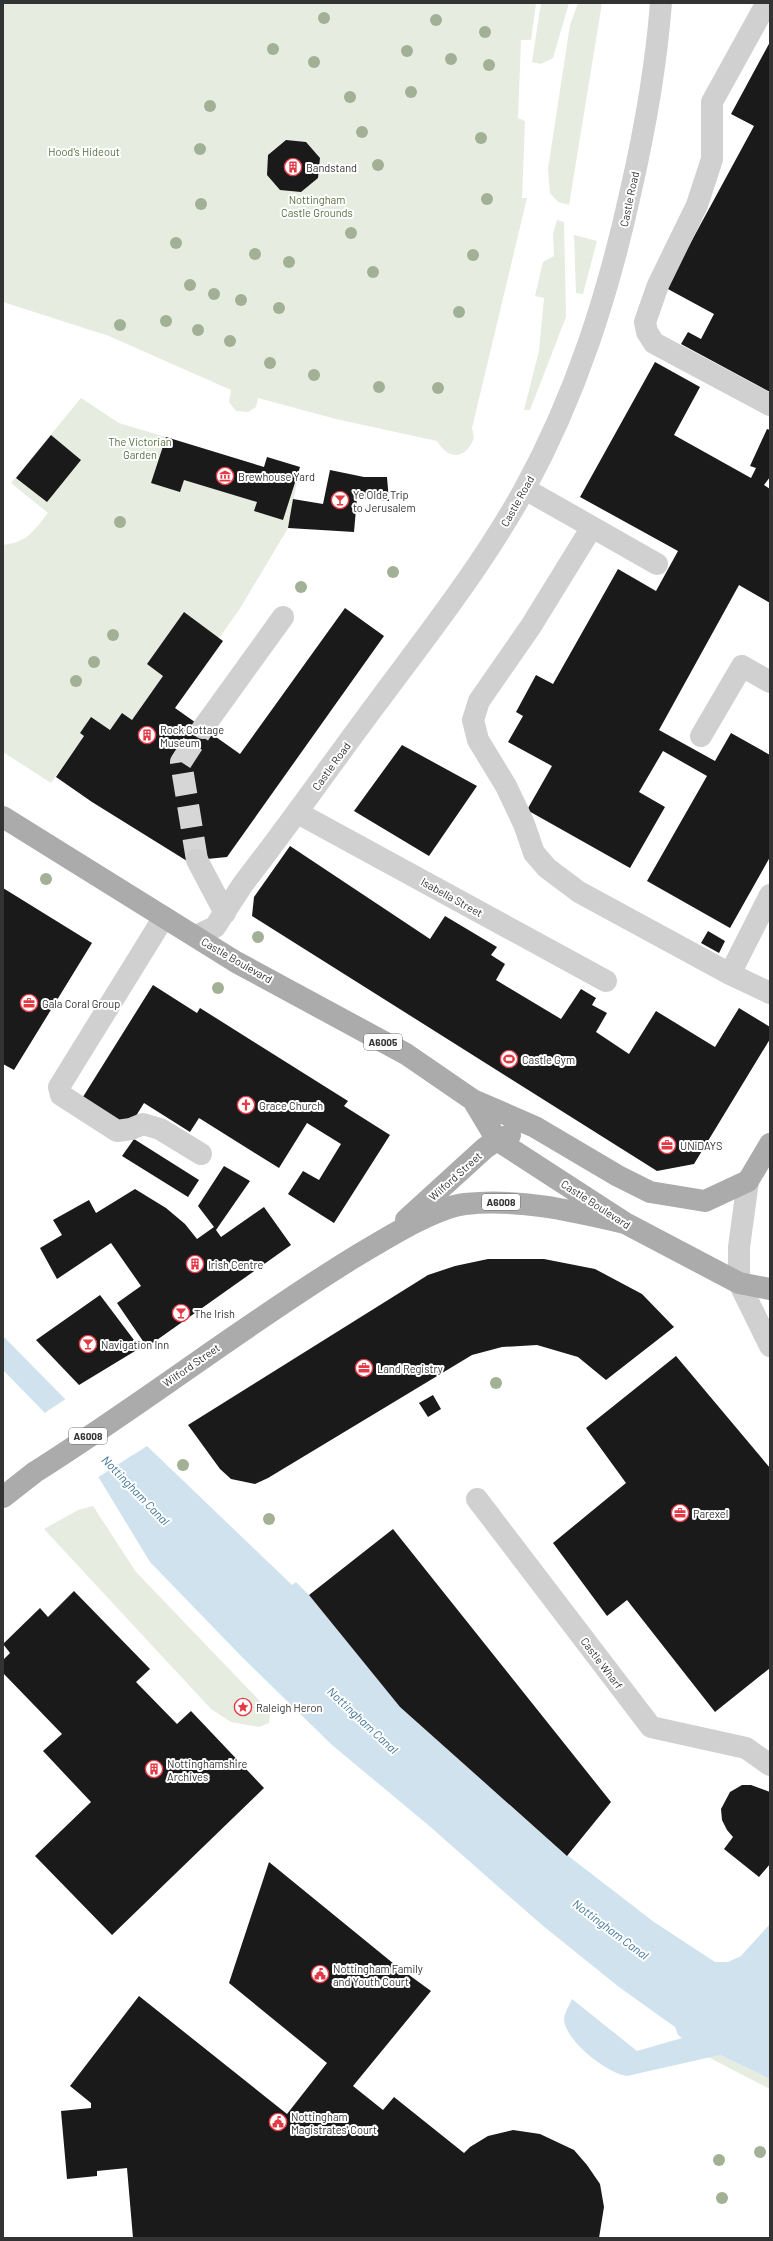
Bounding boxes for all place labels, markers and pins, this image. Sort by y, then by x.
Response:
building icon: Bandstand [283,157,303,177]
place label: Bandstand [306,161,357,174]
museum icon: Brewhouse Yard [215,466,235,486]
place label: Brewhouse Yard [238,470,315,483]
place label: Ye Olde Trip to Jerusalem [353,488,416,514]
bar icon: Ye Olde Trip to Jerusalem [330,490,350,510]
place label: Rock Cottage Museum [160,723,224,749]
building icon: Rock Cottage Museum [137,725,157,745]
office icon: Gala Coral Group [19,993,39,1013]
place label: Gala Coral Group [42,997,120,1010]
sports icon: Castle Gym [499,1049,519,1069]
place label: Castle Gym [522,1053,575,1066]
church icon: Grace Church [236,1095,256,1115]
place label: Grace Church [259,1099,323,1112]
office icon: UNiDAYS [657,1135,677,1155]
place label: UNiDAYS [680,1139,722,1152]
building icon: Irish Centre [185,1254,205,1274]
place label: Irish Centre [208,1258,263,1271]
bar icon: The Irish [171,1303,191,1323]
place label: The Irish [194,1307,235,1320]
bar icon: Navigation Inn [78,1334,98,1354]
place label: Navigation Inn [101,1338,169,1351]
office icon: Land Registry [354,1358,374,1378]
place label: Land Registry [377,1362,443,1375]
office icon: Parexel [670,1503,690,1523]
place label: Parexel [693,1507,728,1520]
place icon: Raleigh Heron [233,1697,253,1717]
place label: Raleigh Heron [256,1701,323,1714]
place label: Nottinghamshire Archives [167,1757,248,1783]
building icon: Nottinghamshire Archives [144,1759,164,1779]
place label: Nottingham Family and Youth Court [333,1962,423,1988]
public building icon: Nottingham Family and Youth Court [310,1964,330,1984]
place label: Nottingham Magistrates' Court [291,2110,377,2136]
public building icon: Nottingham Magistrates' Court [268,2112,288,2132]

